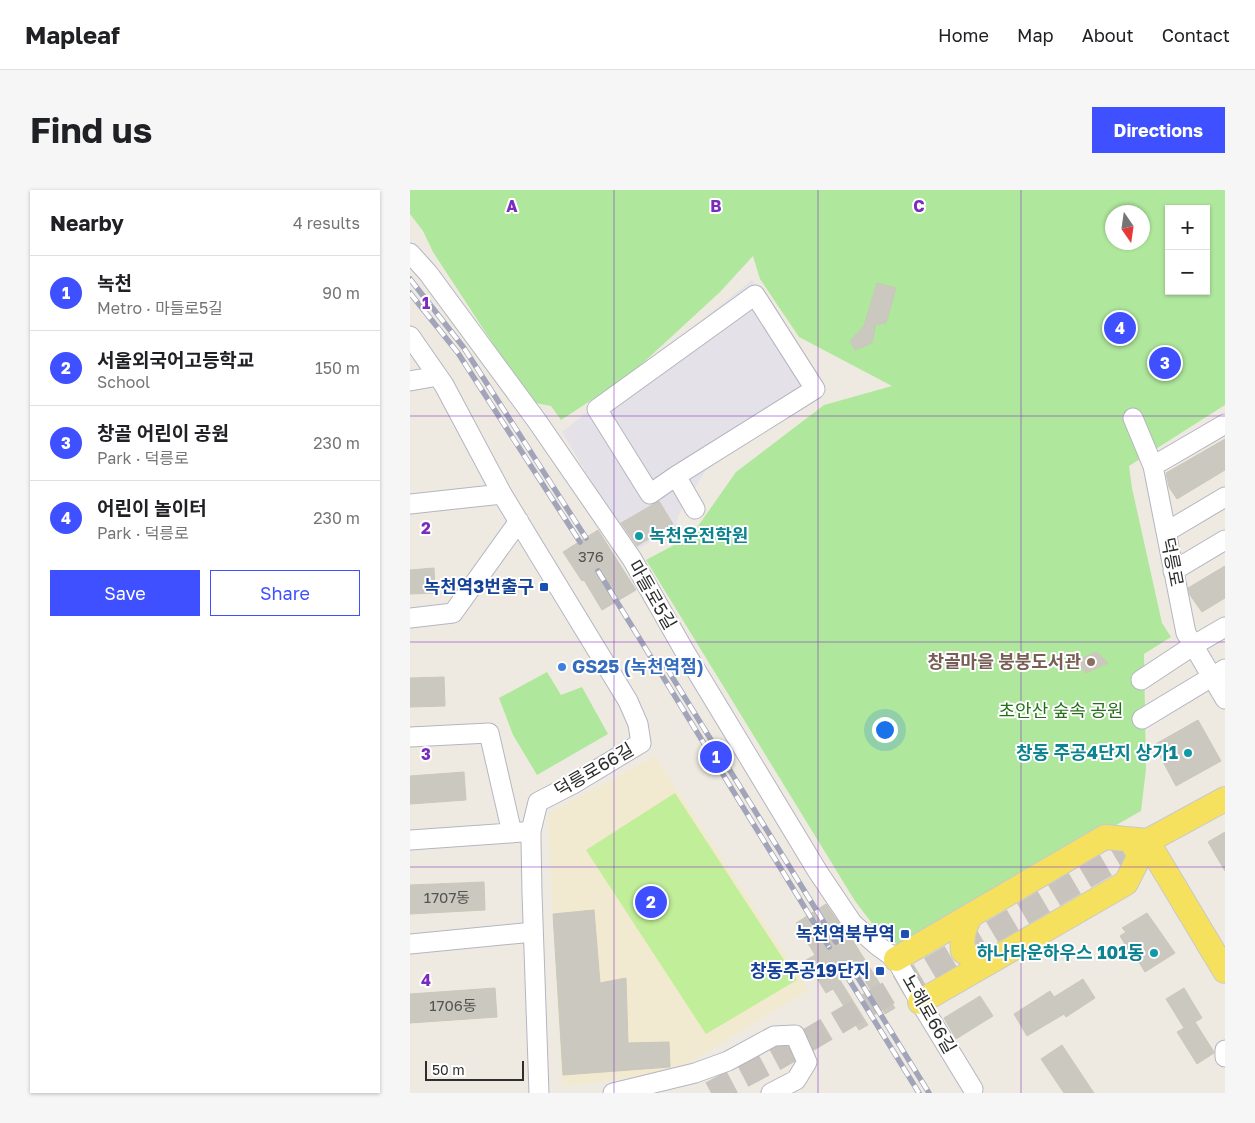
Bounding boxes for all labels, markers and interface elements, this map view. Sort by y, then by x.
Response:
text: Mapleaf [25,20,120,49]
text: Home [938,24,989,46]
text: Map [1017,24,1054,46]
text: About [1082,24,1134,46]
text: Contact [1162,24,1230,46]
button: Directions [1092,107,1225,153]
text: Find us [30,109,152,151]
text: A [506,196,518,216]
text: B [710,196,722,216]
text: C [913,196,925,216]
north arrow [1105,205,1150,250]
map controls [1165,205,1210,295]
button: + [1165,205,1210,250]
text: Nearby [50,210,124,236]
text: 4 results [293,213,360,233]
button: − [1165,250,1210,295]
text: 녹천 [97,271,132,294]
text: 1 [62,283,70,303]
text: 90 m [322,283,360,303]
text: 1 [422,293,430,313]
text: Metro · 마들로5길 [97,298,223,318]
pin: 4 [1104,309,1136,347]
pin: 3 [1149,344,1181,382]
text: 서울외국어고등학교 [97,348,254,371]
text: 2 [61,358,71,378]
text: 150 m [315,358,360,378]
text: School [97,372,150,392]
text: 창골 어린이 공원 [97,421,229,444]
text: 3 [61,433,71,453]
text: 230 m [313,433,360,453]
text: Park · 덕릉로 [97,448,189,468]
text: 어린이 놀이터 [97,496,207,519]
text: 4 [61,508,71,528]
text: 230 m [313,508,360,528]
text: 2 [421,518,431,538]
text: Park · 덕릉로 [97,523,189,543]
place label: 녹천운전학원 [649,524,748,546]
marker: 녹천운전학원 [633,530,645,542]
street label: 덕릉로 [1157,535,1189,588]
house number: 376 [578,547,604,565]
street label: 마들로5길 [624,556,682,633]
button: Save [50,570,200,616]
button: Share [210,570,360,616]
place label: 녹천역3번출구 [424,575,534,597]
marker: 녹천역3번출구 [538,581,550,593]
place label: 창골마을 붕붕도서관 [927,650,1081,672]
place label: GS25 (녹천역점) [572,655,704,677]
marker: 창골마을 붕붕도서관 [1085,656,1097,668]
marker: GS25 (녹천역점) [556,661,568,673]
park label: 초안산 숲속 공원 [999,699,1123,721]
your location [872,717,898,743]
street label: 덕릉로66길 [550,738,637,801]
pin: 1 [700,738,732,776]
place label: 창동 주공4단지 상가1 [1016,741,1178,763]
text: 3 [421,744,431,764]
marker: 창동 주공4단지 상가1 [1182,747,1194,759]
pin: 2 [635,883,667,921]
house number: 1707동 [424,888,470,906]
place label: 녹천역북부역 [796,922,895,944]
marker: 녹천역북부역 [899,928,911,940]
place label: 하나타운하우스 101동 [977,941,1144,963]
marker: 하나타운하우스 101동 [1148,947,1160,959]
place label: 창동주공19단지 [750,959,870,981]
marker: 창동주공19단지 [874,965,886,977]
text: 4 [421,970,431,990]
street label: 노해로66길 [898,970,961,1057]
house number: 1706동 [429,996,477,1014]
scale bar [425,1058,524,1081]
text: 50 m [432,1061,465,1078]

